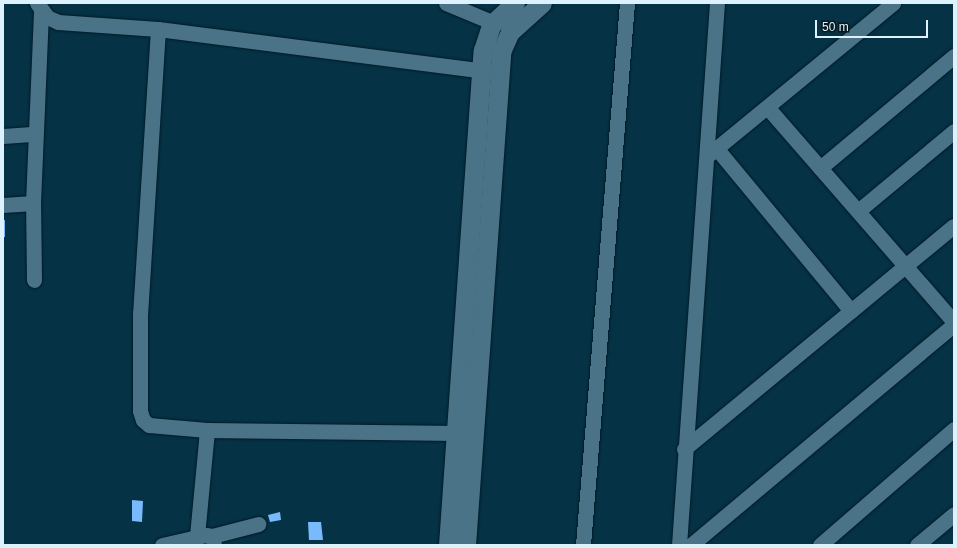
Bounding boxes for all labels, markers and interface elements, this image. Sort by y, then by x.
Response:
scale bar [817,12,930,38]
text: 50 m [822,20,849,34]

